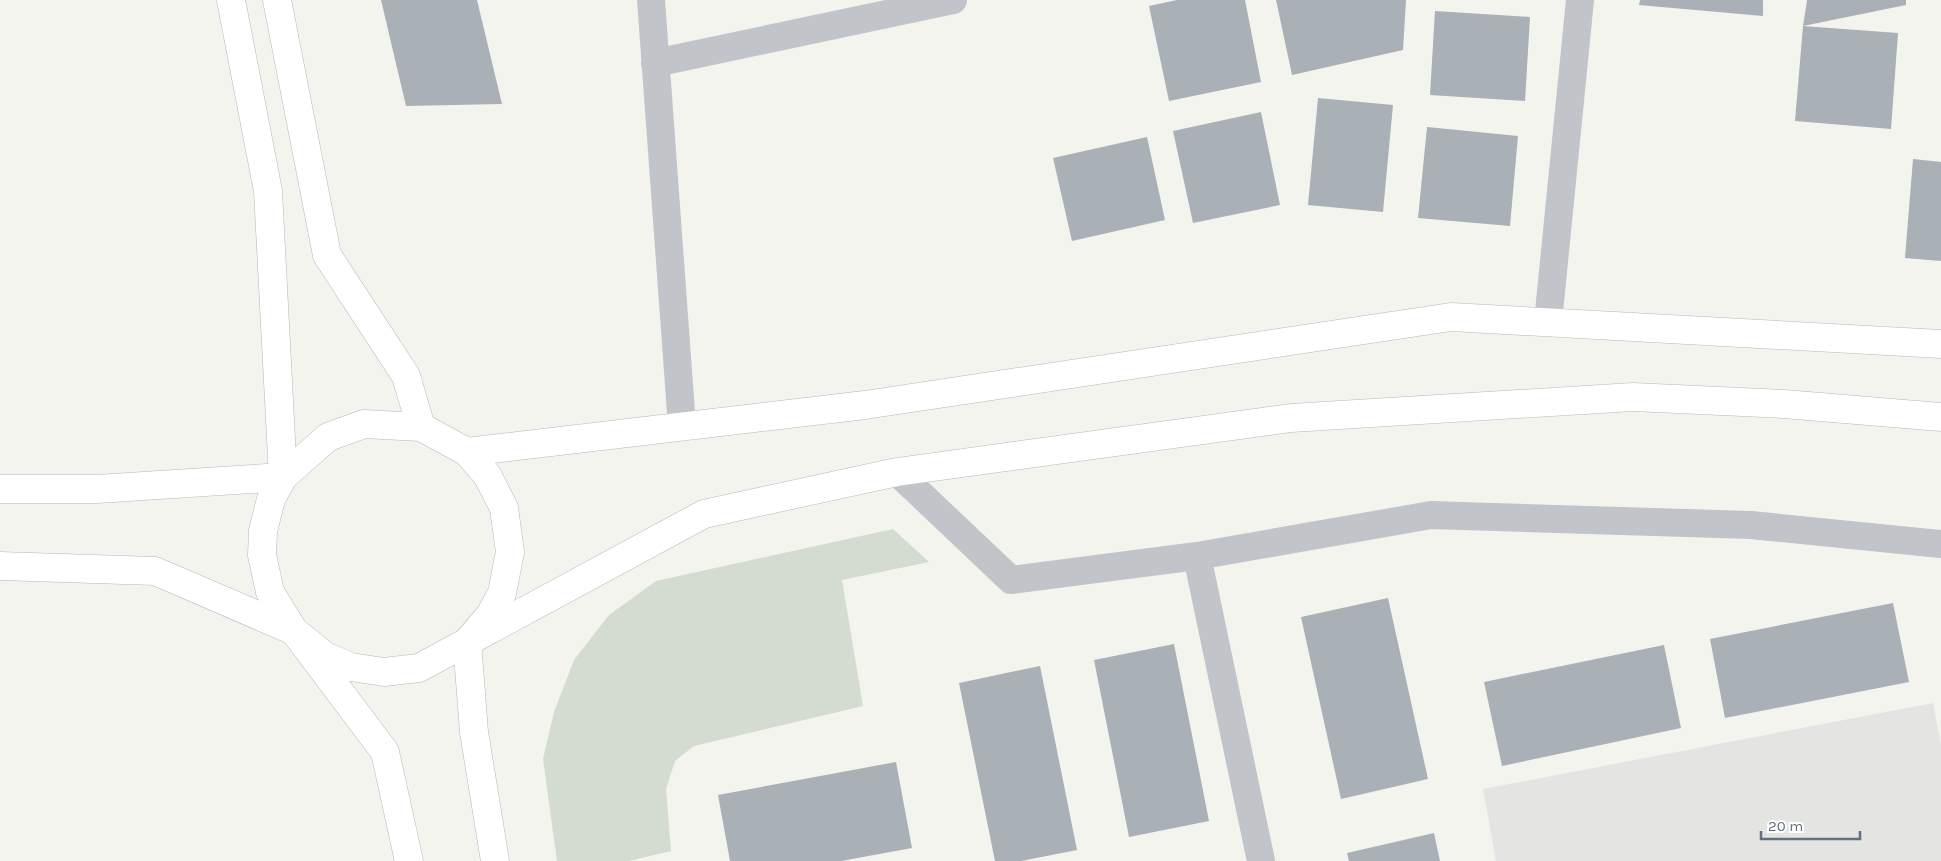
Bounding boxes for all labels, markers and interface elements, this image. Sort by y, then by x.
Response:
scale bar [1761,808,1860,840]
text: 20 m [1768,817,1803,835]

